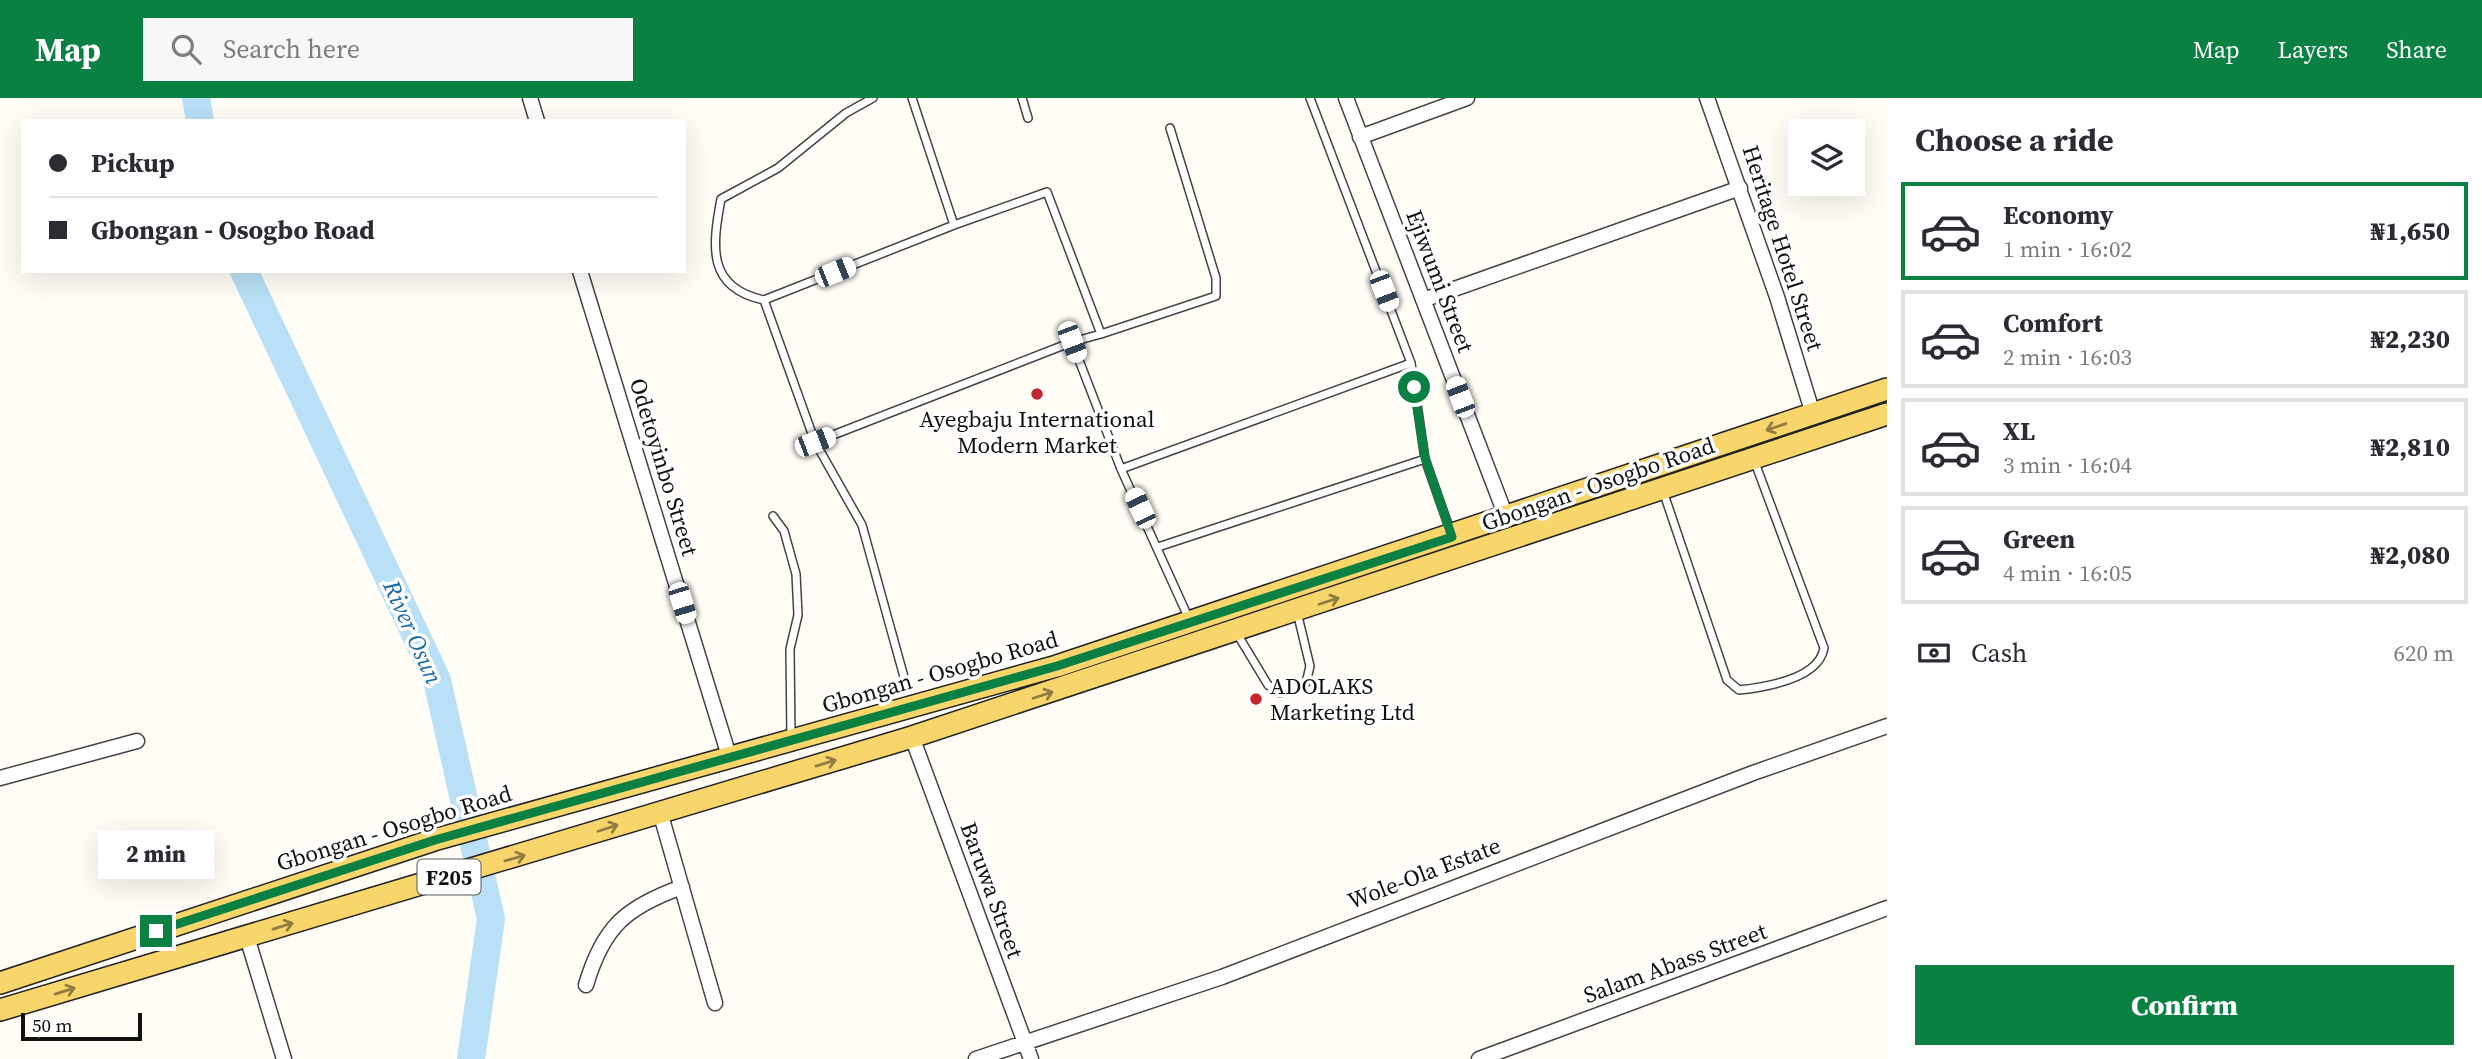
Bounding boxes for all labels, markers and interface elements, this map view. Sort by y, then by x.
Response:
search box [143,18,633,81]
text: Map [35,27,101,72]
icon: search [167,30,205,68]
text: Search here [223,31,360,67]
text: Map [2193,33,2240,66]
text: Layers [2278,33,2348,66]
text: Share [2386,33,2447,66]
text: Choose a ride [1915,118,2114,162]
map controls [1788,119,1865,196]
button: layers [1788,119,1865,196]
street label: Heritage Hotel Street [1735,141,1832,355]
text: Pickup [91,145,175,181]
text: Economy [2003,197,2114,233]
icon: car [1919,200,1982,263]
street label: Ejiwumi Street [1398,205,1482,357]
text: Gbongan - Osogbo Road [91,212,375,248]
text: ₦1,650 [2371,213,2450,249]
text: 1 min · 16:02 [2003,233,2132,265]
car [812,254,859,290]
car [1367,268,1402,314]
text: Comfort [2003,305,2103,341]
icon: car [1919,308,1982,371]
car [1055,319,1090,365]
text: ₦2,230 [2371,321,2450,357]
text: 2 min · 16:03 [2003,341,2132,373]
route start [1398,371,1430,403]
street label: Odetoyinbo Street [622,374,706,560]
car [1443,374,1478,420]
marker: Ayegbaju International Modern Market [1029,386,1045,402]
place label: Ayegbaju International Modern Market [919,403,1155,461]
text: XL [2003,413,2035,449]
icon: car [1919,416,1982,479]
one-way arrow [1765,421,1787,434]
car [792,425,839,459]
street label: Gbongan - Osogbo Road [1477,429,1719,539]
text: ₦2,810 [2371,429,2450,465]
text: 3 min · 16:04 [2003,449,2132,481]
car [1122,485,1159,531]
text: Green [2003,521,2075,557]
icon: car [1919,524,1982,587]
text: ₦2,080 [2371,537,2450,573]
text: 4 min · 16:05 [2003,557,2132,589]
water label: River Osun [375,574,451,690]
car [666,580,699,626]
one-way arrow [1318,593,1340,606]
street label: Gbongan - Osogbo Road [818,623,1062,721]
icon: cash [1915,634,1953,672]
text: Cash [1971,635,2027,671]
text: 620 m [2393,637,2454,669]
place label: ADOLAKS Marketing Ltd [1270,670,1415,728]
one-way arrow [1032,688,1054,701]
marker: ADOLAKS Marketing Ltd [1248,691,1264,707]
one-way arrow [815,755,837,768]
street label: Gbongan - Osogbo Road [272,777,516,879]
street label: Baruwa Street [953,818,1032,963]
one-way arrow [597,821,619,834]
street label: Wole-Ola Estate [1343,829,1505,917]
callout: 2 min [98,830,214,878]
text: 2 min [126,838,186,870]
one-way arrow [503,850,525,863]
road number: F205 [418,860,480,894]
route end [140,915,172,947]
street label: Salam Abass Street [1579,915,1772,1011]
one-way arrow [272,918,294,931]
button: Confirm [1915,965,2454,1045]
one-way arrow [54,983,76,996]
scale bar [21,1010,142,1042]
text: 50 m [32,1012,73,1038]

